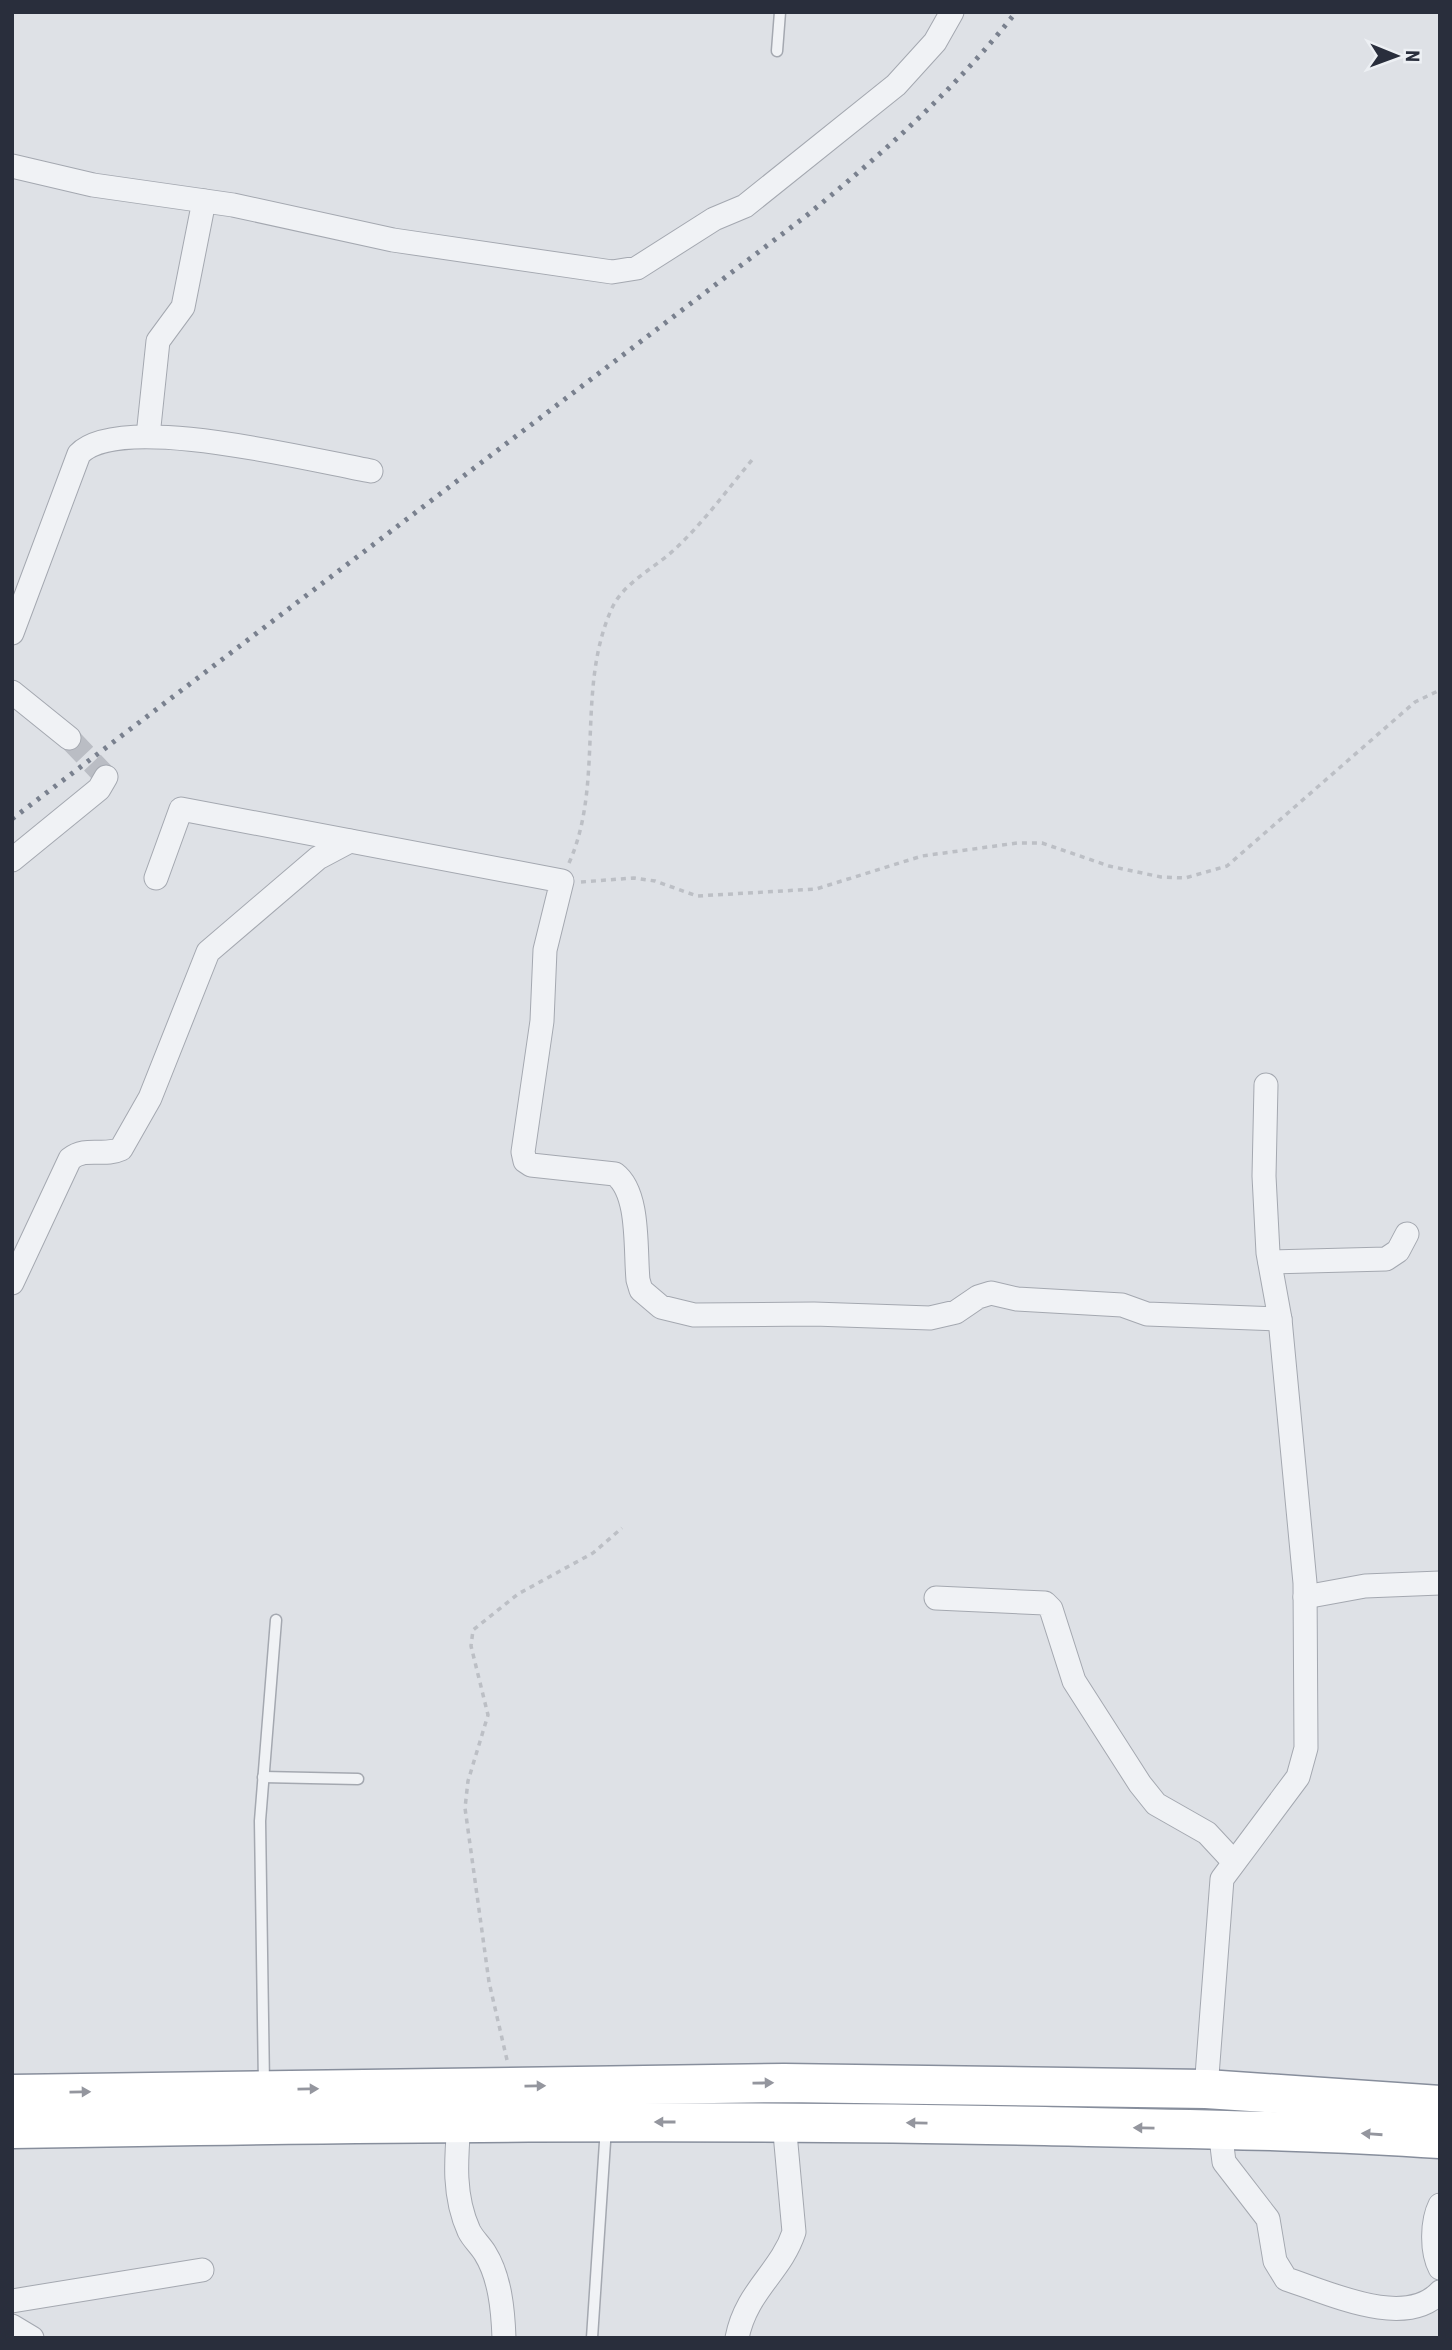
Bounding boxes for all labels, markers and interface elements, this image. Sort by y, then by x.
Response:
north arrow [1361,21,1431,91]
text: N [1401,50,1424,62]
one-way arrow [752,2077,774,2089]
one-way arrow [525,2080,547,2092]
one-way arrow [297,2083,319,2094]
one-way arrow [70,2087,92,2098]
one-way arrow [654,2116,676,2128]
one-way arrow [906,2118,928,2129]
one-way arrow [1133,2123,1155,2134]
one-way arrow [1360,2129,1382,2140]

